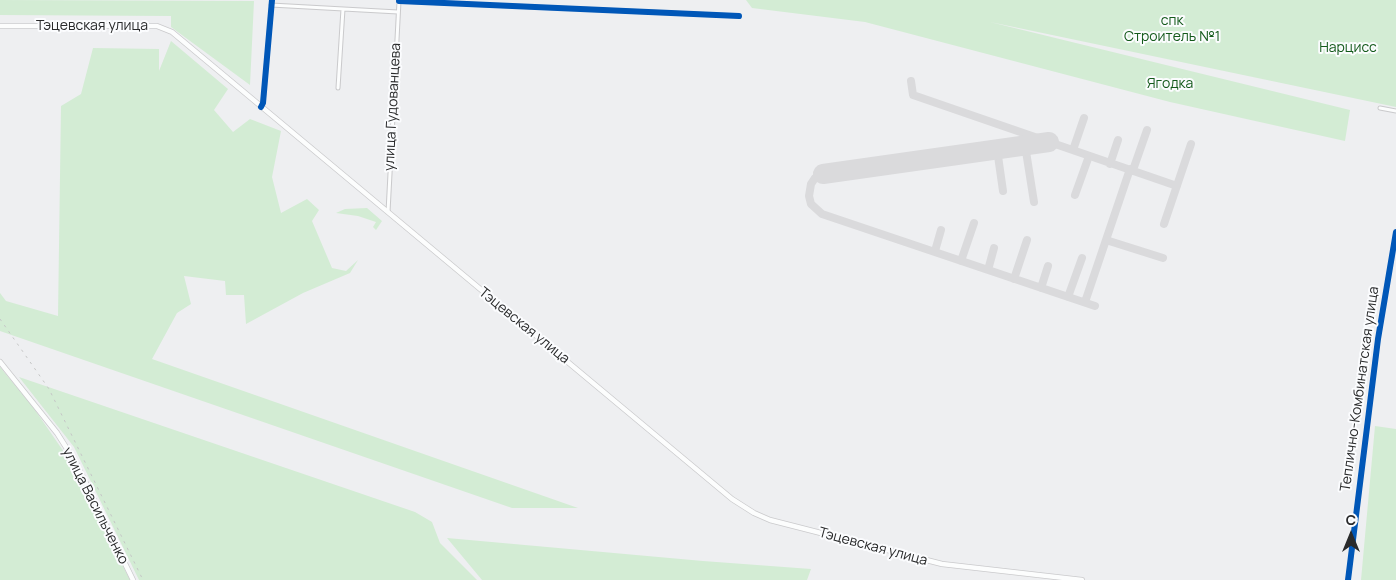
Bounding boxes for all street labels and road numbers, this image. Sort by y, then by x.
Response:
street label: Тэцевская улица [36,18,148,34]
street label: улица Гудованцева [381,43,405,171]
street label: Тэцевская улица [475,284,573,368]
street label: Теплично-Комбинатская улица [1337,285,1383,493]
street label: улица Васильченко [58,445,132,567]
street label: Тэцевская улица [817,524,929,570]

